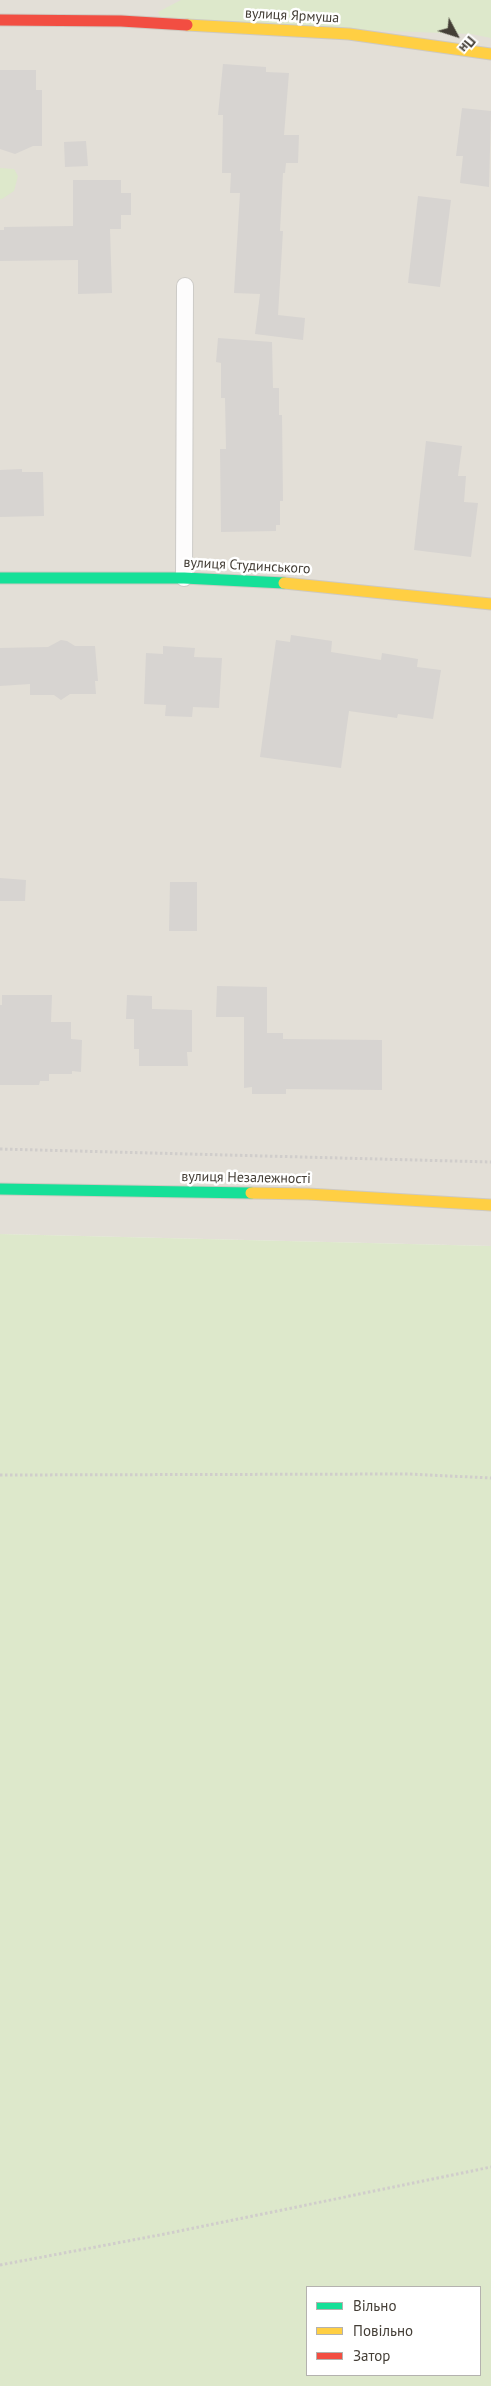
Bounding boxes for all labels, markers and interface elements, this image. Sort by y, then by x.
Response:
street label: вулиця Ярмуша [244,5,340,27]
north arrow [431,10,481,60]
text: Пн [455,33,480,57]
street label: вулиця Студинського [183,554,311,578]
street label: вулиця Незалежності [181,1168,311,1188]
legend [306,2286,481,2376]
text: Вільно [353,2296,396,2315]
text: Повільно [353,2321,413,2340]
text: Затор [353,2346,390,2365]

